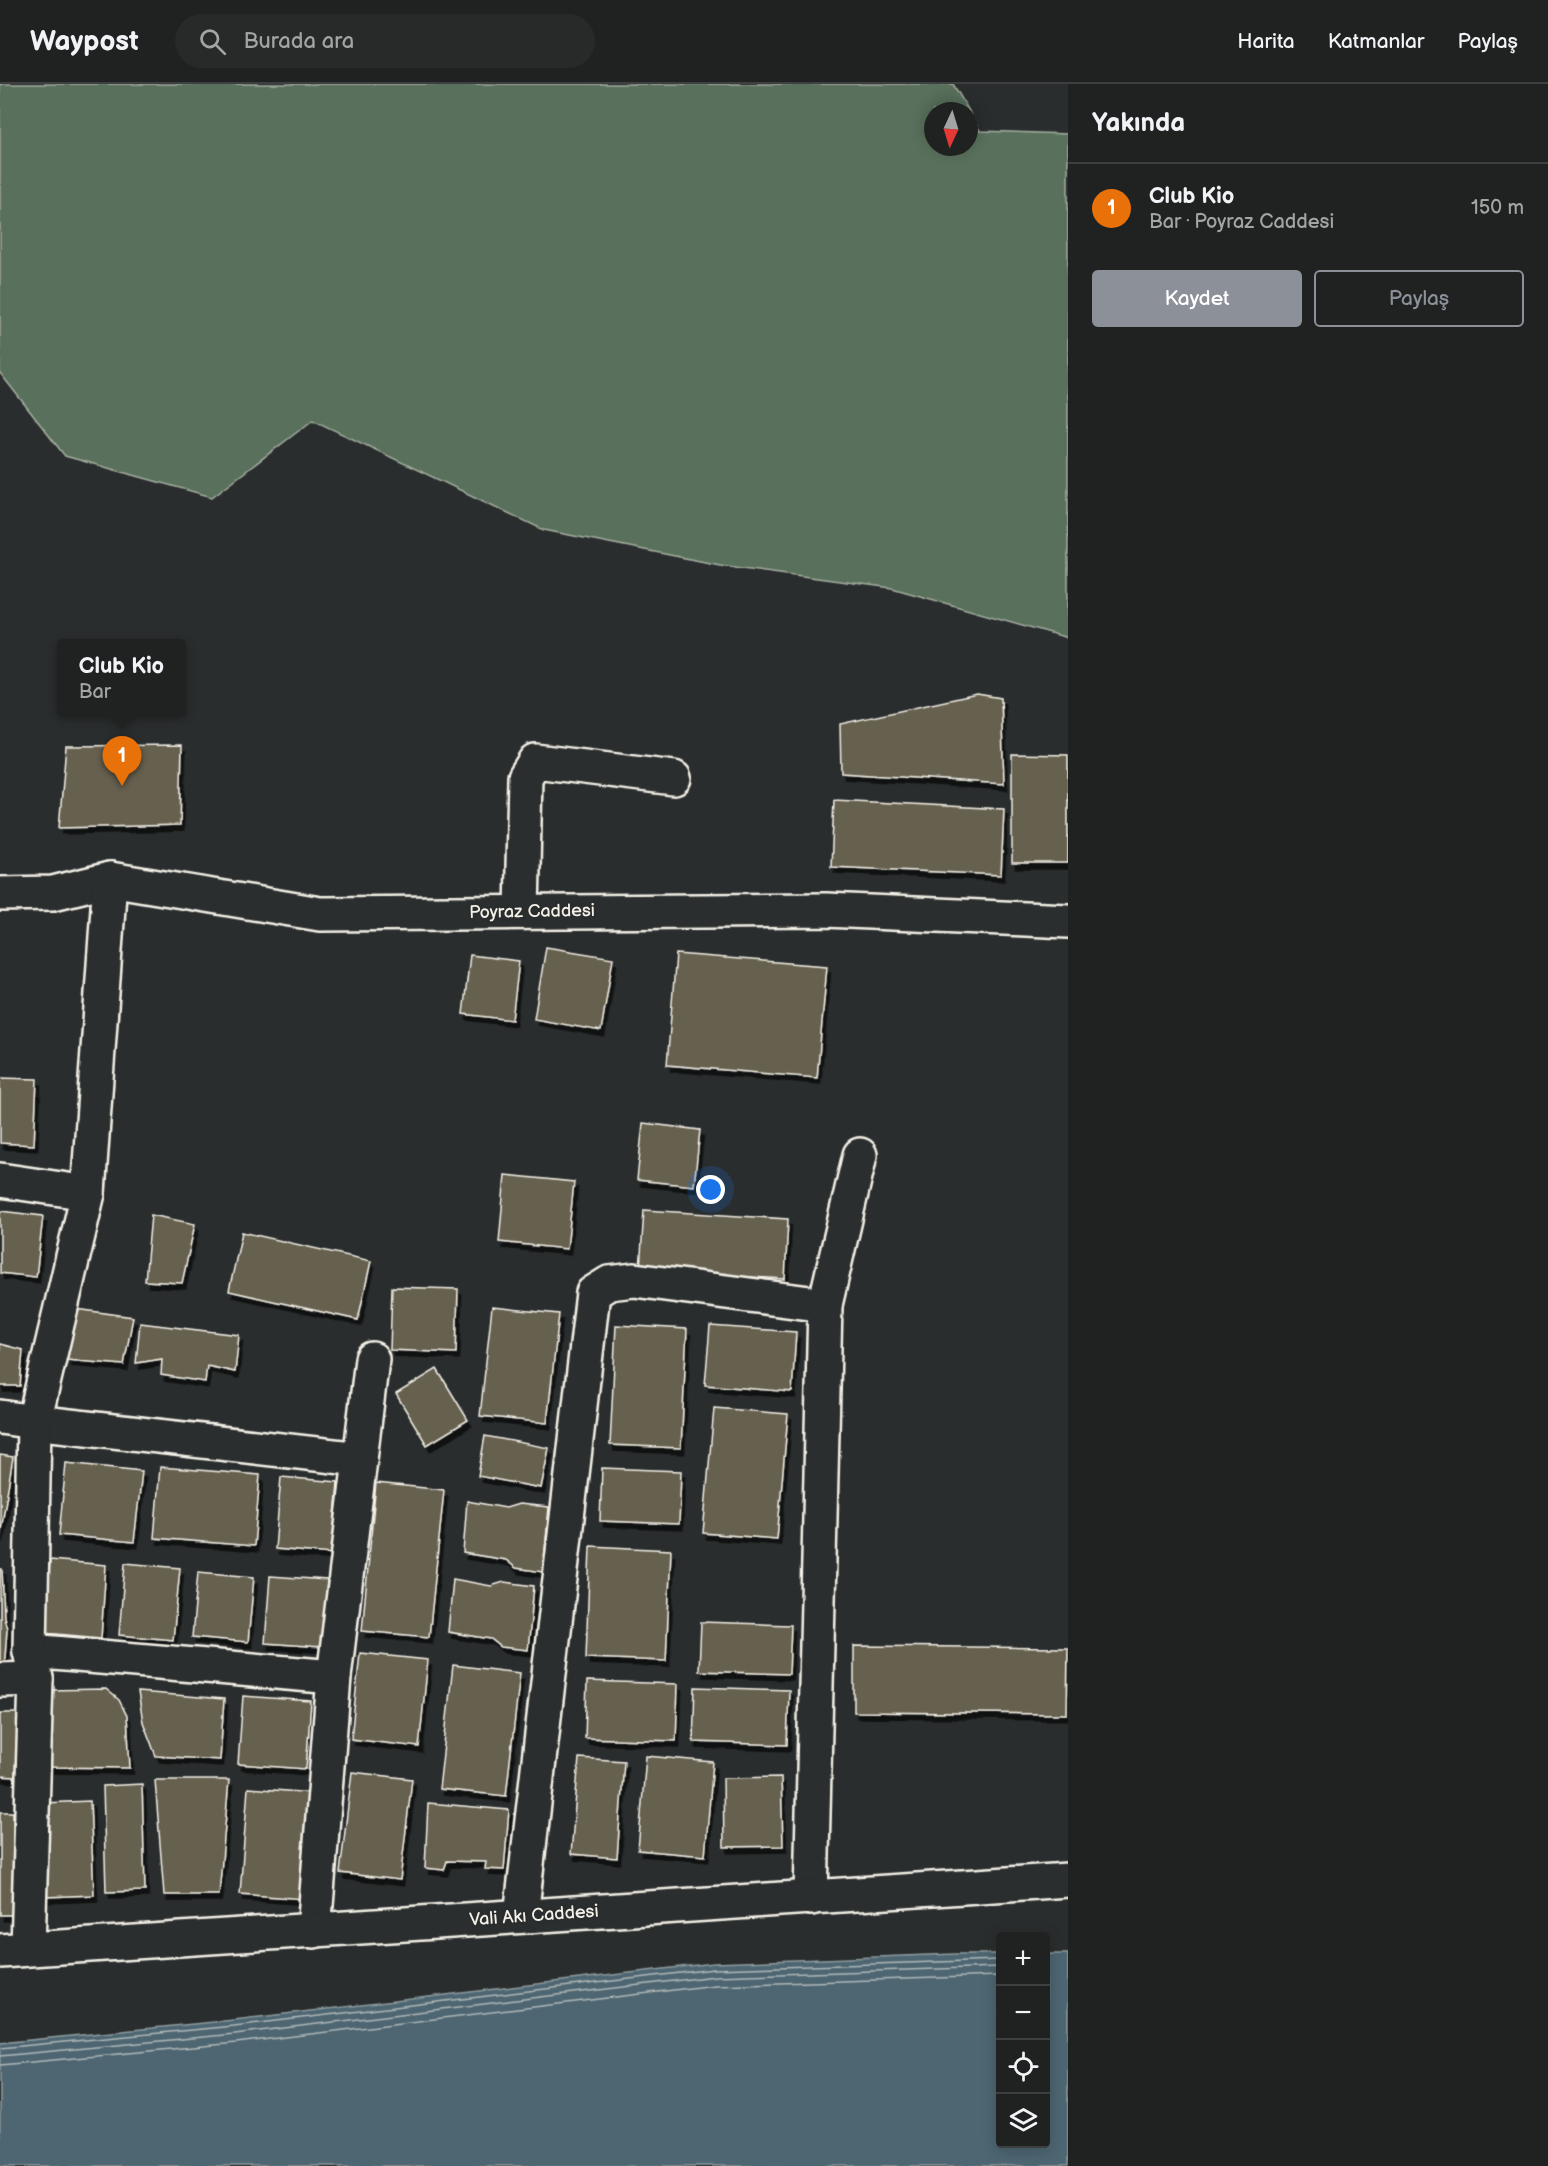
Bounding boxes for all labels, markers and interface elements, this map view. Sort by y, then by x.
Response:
search box [175,14,595,68]
text: Waypost [30,25,139,58]
icon: search [196,25,229,58]
text: Burada ara [244,28,354,55]
text: Harita [1237,29,1295,54]
text: Katmanlar [1328,29,1424,54]
text: Paylaş [1457,29,1518,54]
north arrow [924,102,978,156]
text: Yakında [1092,108,1185,139]
text: Club Kio [1149,183,1234,210]
text: 1 [1107,196,1116,220]
text: 150 m [1471,196,1524,220]
text: Bar · Poyraz Caddesi [1149,210,1334,234]
button: Kaydet [1092,270,1302,327]
button: Paylaş [1314,270,1524,327]
popup [57,639,186,717]
text: Club Kio [79,653,164,680]
text: Bar [79,680,111,704]
pin: 1 [102,736,142,786]
street label: Poyraz Caddesi [469,900,595,923]
your location [696,1175,725,1204]
street label: Vali Akı Caddesi [469,1901,599,1930]
map controls [996,1932,1050,2148]
button: + [996,1932,1050,1986]
button: − [996,1986,1050,2040]
button: locate [996,2040,1050,2094]
button: layers [996,2094,1050,2148]

